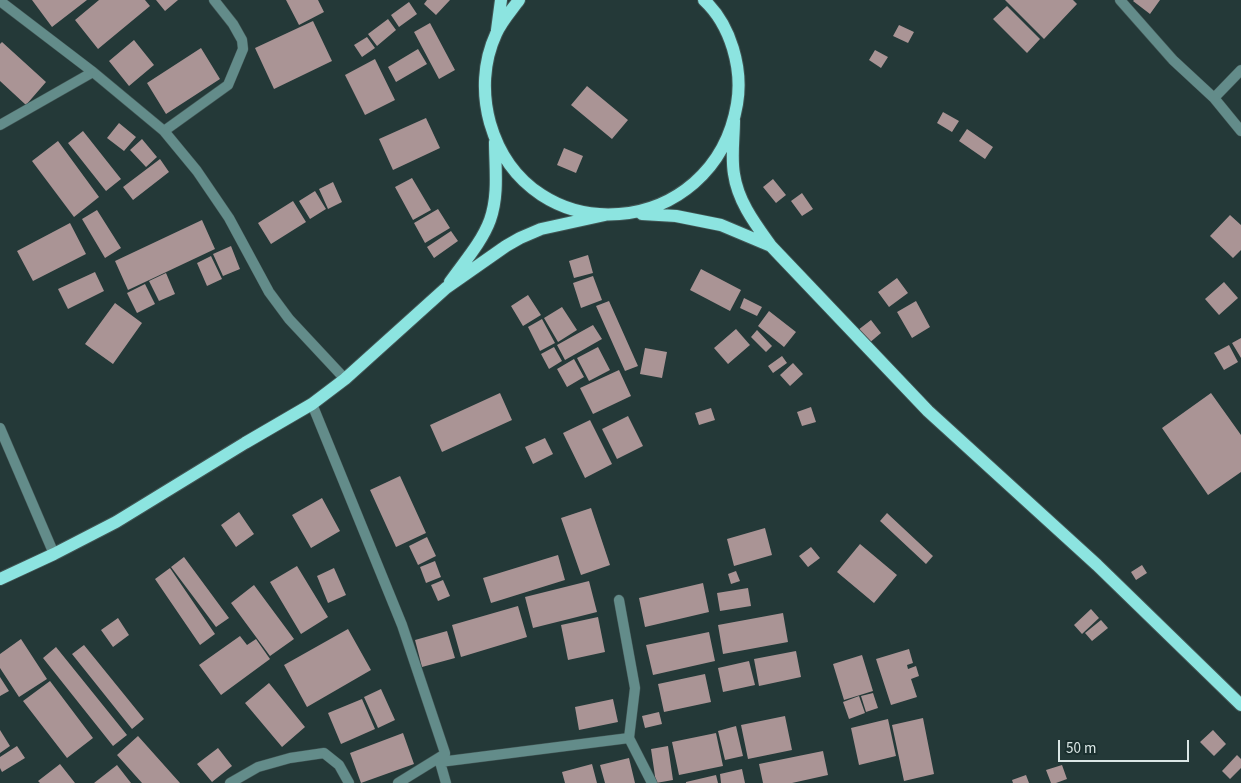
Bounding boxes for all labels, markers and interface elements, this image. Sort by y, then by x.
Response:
scale bar [1061,730,1192,762]
text: 50 m [1066,738,1096,759]

